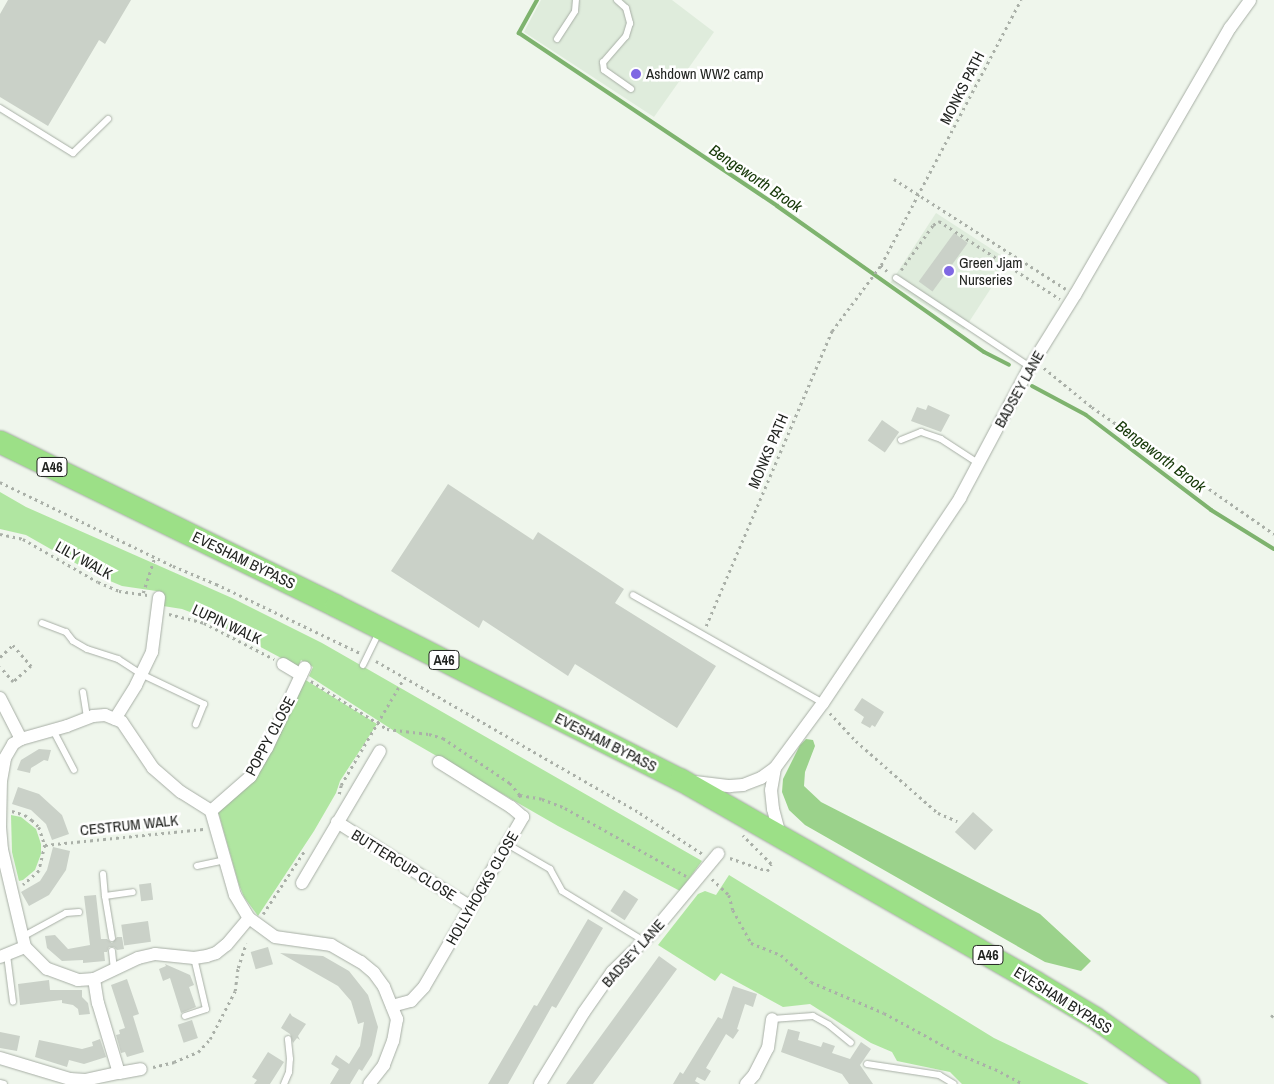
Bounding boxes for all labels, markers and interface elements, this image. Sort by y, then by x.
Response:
street label: MONKS PATH [936,48,988,128]
place label: Ashdown WW2 camp [646,65,764,83]
marker: Ashdown WW2 camp [630,68,642,80]
water label: Bengeworth Brook [706,140,806,216]
place label: Green Jjam Nurseries [959,253,1023,288]
marker: Green Jjam Nurseries [943,265,955,277]
street label: BADSEY LANE [990,347,1048,431]
street label: MONKS PATH [744,411,792,491]
water label: Bengeworth Brook [1112,416,1210,496]
road number: A46 [36,456,68,478]
street label: EVESHAM BYPASS [190,527,298,593]
street label: LILY WALK [52,537,116,583]
street label: LUPIN WALK [190,600,264,648]
road number: A46 [428,648,460,672]
street label: POPPY CLOSE [242,693,298,779]
street label: EVESHAM BYPASS [552,709,660,775]
street label: CESTRUM WALK [79,811,179,839]
street label: BUTTERCUP CLOSE [348,825,460,905]
street label: HOLLYHOCKS CLOSE [442,828,522,948]
street label: BADSEY LANE [598,915,668,991]
road number: A46 [972,944,1004,966]
street label: EVESHAM BYPASS [1011,963,1115,1037]

